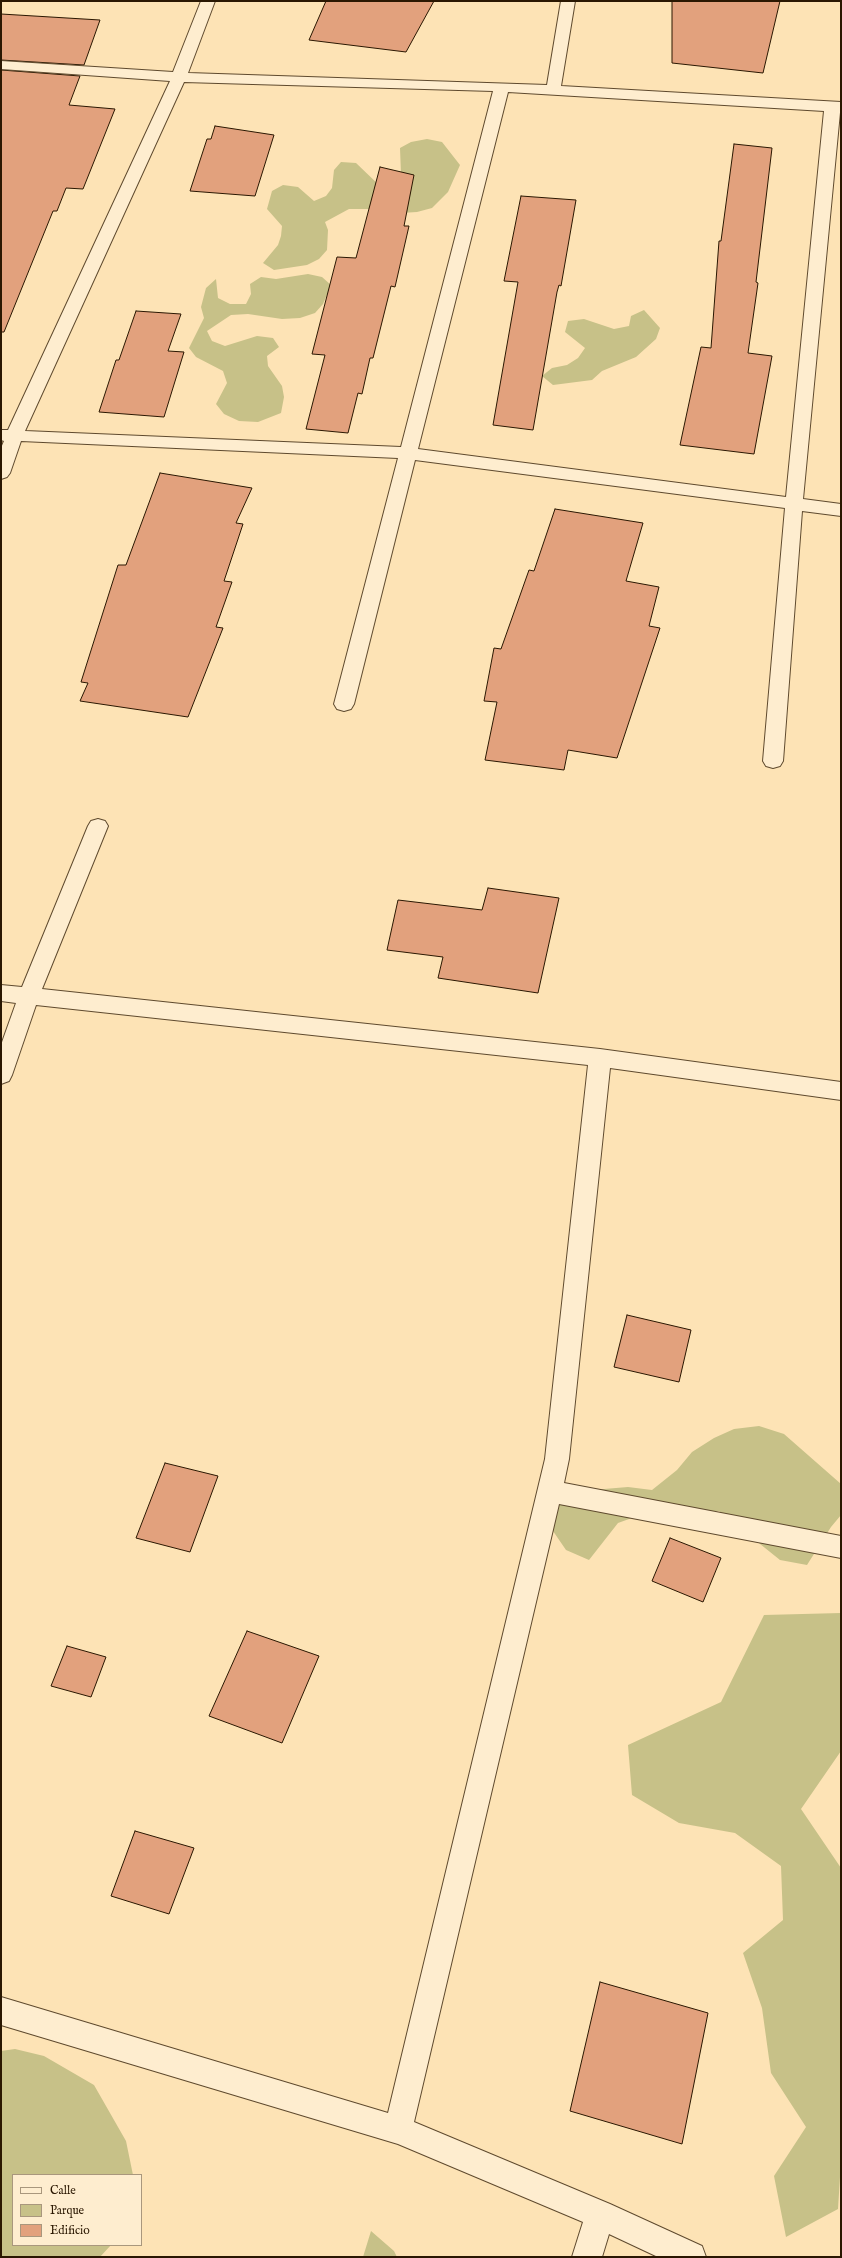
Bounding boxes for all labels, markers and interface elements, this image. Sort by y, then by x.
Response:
legend [12,2174,142,2246]
text: Calle [50,2183,76,2198]
text: Parque [50,2203,84,2218]
text: Edificio [50,2223,90,2238]

